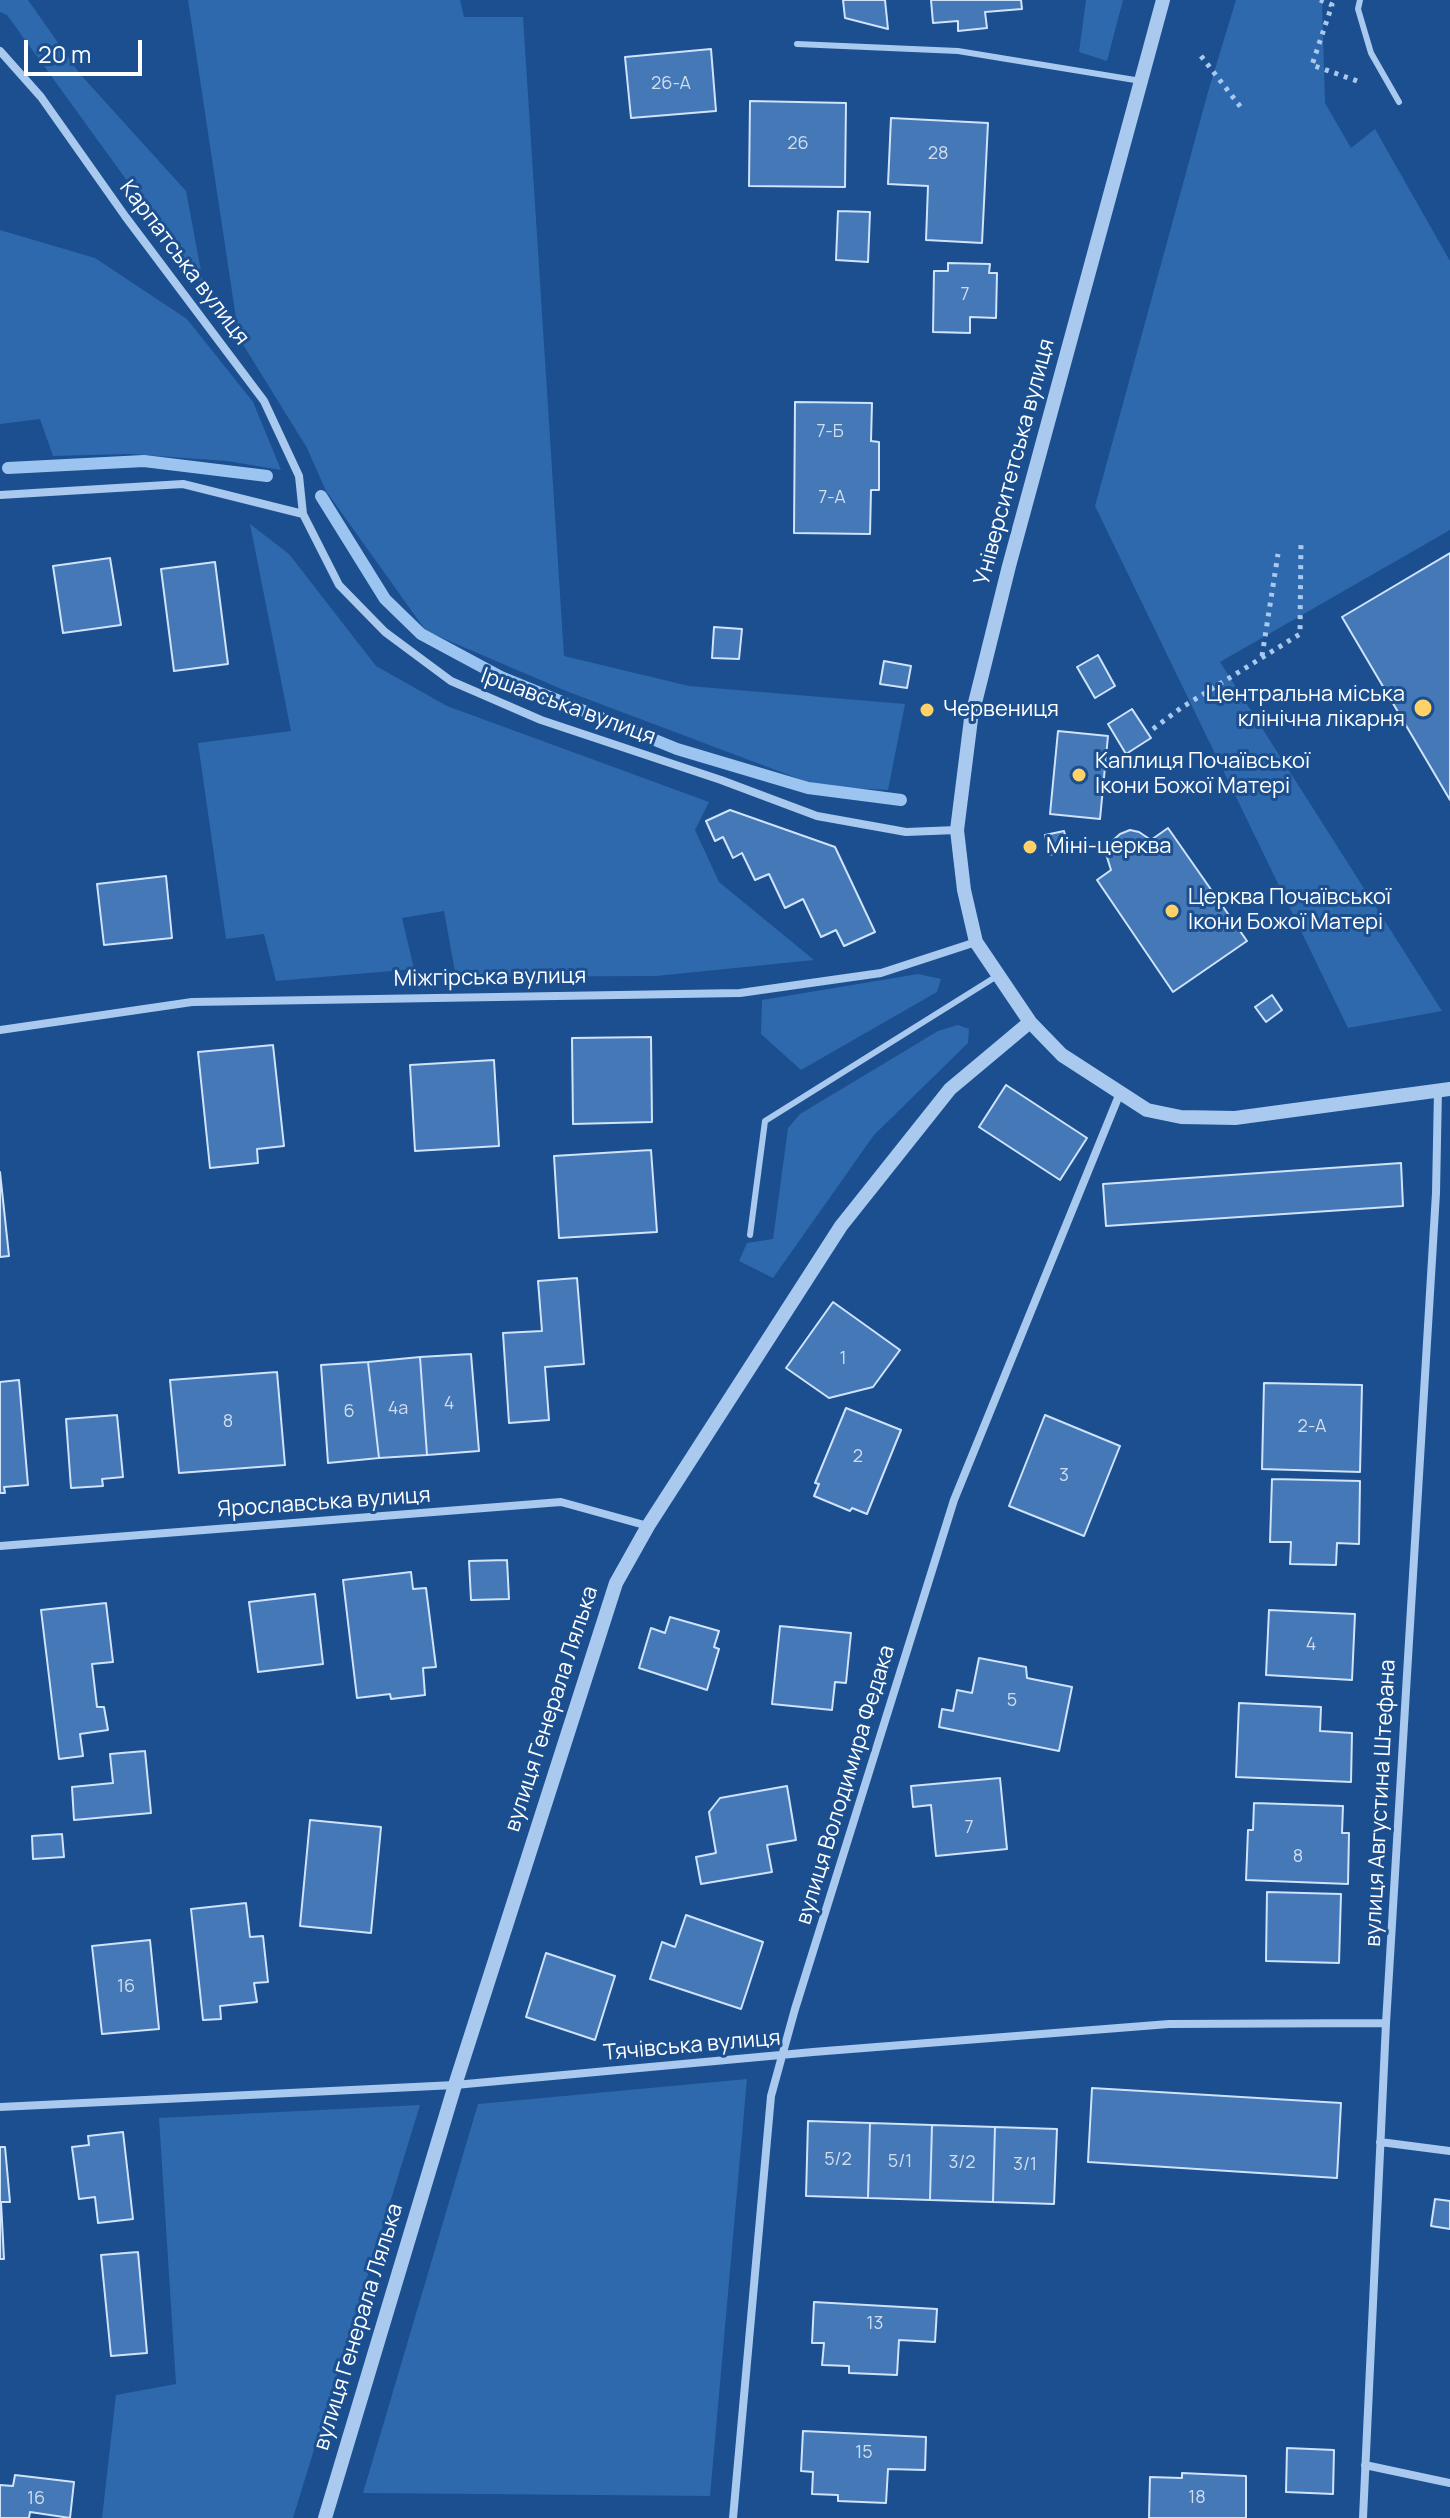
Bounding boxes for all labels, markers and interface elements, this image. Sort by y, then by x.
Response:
scale bar [28,24,146,74]
text: 20 m [38,37,91,70]
house number: 26-А [651,73,691,95]
house number: 26 [787,133,809,155]
house number: 28 [928,143,948,165]
street label: Карпатська вулиця [113,175,255,351]
house number: 7 [960,284,970,306]
street label: Університетська вулиця [969,336,1061,588]
house number: 7-Б [816,421,844,443]
house number: 7-А [818,487,846,509]
street label: Іршавська вулиця [477,663,659,751]
place label: Центральна міська клінічна лікарня [1206,682,1405,734]
place label: Червениця [943,697,1059,723]
marker: Центральна міська клінічна лікарня [1412,697,1434,719]
marker: Червениця [918,701,936,719]
place label: Каплиця Почаївської Ікони Божої Матері [1095,749,1310,800]
marker: Каплиця Почаївської Ікони Божої Матері [1070,766,1088,784]
place label: Міні-церква [1046,834,1171,860]
marker: Міні-церква [1021,838,1039,856]
place label: Церква Почаївської Ікони Божої Матері [1188,885,1391,936]
marker: Церква Почаївської Ікони Божої Матері [1163,902,1181,920]
street label: Міжгірська вулиця [393,963,587,993]
house number: 1 [839,1348,847,1370]
house number: 4 [444,1393,454,1415]
house number: 4а [388,1398,408,1420]
house number: 6 [343,1401,355,1423]
house number: 8 [223,1411,233,1433]
house number: 2-А [1298,1416,1326,1438]
house number: 2 [853,1446,863,1468]
house number: 3 [1059,1465,1069,1487]
street label: Ярославська вулиця [216,1482,432,1524]
street label: вулиця Генерала Лялька [500,1583,604,1835]
house number: 4 [1306,1634,1316,1656]
street label: вулиця Володимира Федака [791,1642,901,1928]
street label: вулиця Августина Штефана [1360,1659,1402,1947]
house number: 5 [1007,1690,1017,1712]
house number: 7 [964,1817,974,1839]
house number: 8 [1293,1846,1303,1868]
house number: 16 [117,1976,135,1998]
street label: Тячівська вулиця [602,2025,782,2067]
house number: 5/2 [824,2149,852,2171]
house number: 5/1 [888,2151,912,2173]
house number: 3/2 [948,2152,976,2174]
house number: 3/1 [1013,2154,1037,2176]
street label: вулиця Генерала Лялька [309,2200,409,2454]
house number: 13 [867,2313,883,2335]
house number: 15 [855,2442,873,2464]
house number: 18 [1188,2487,1206,2509]
house number: 16 [27,2488,45,2510]

